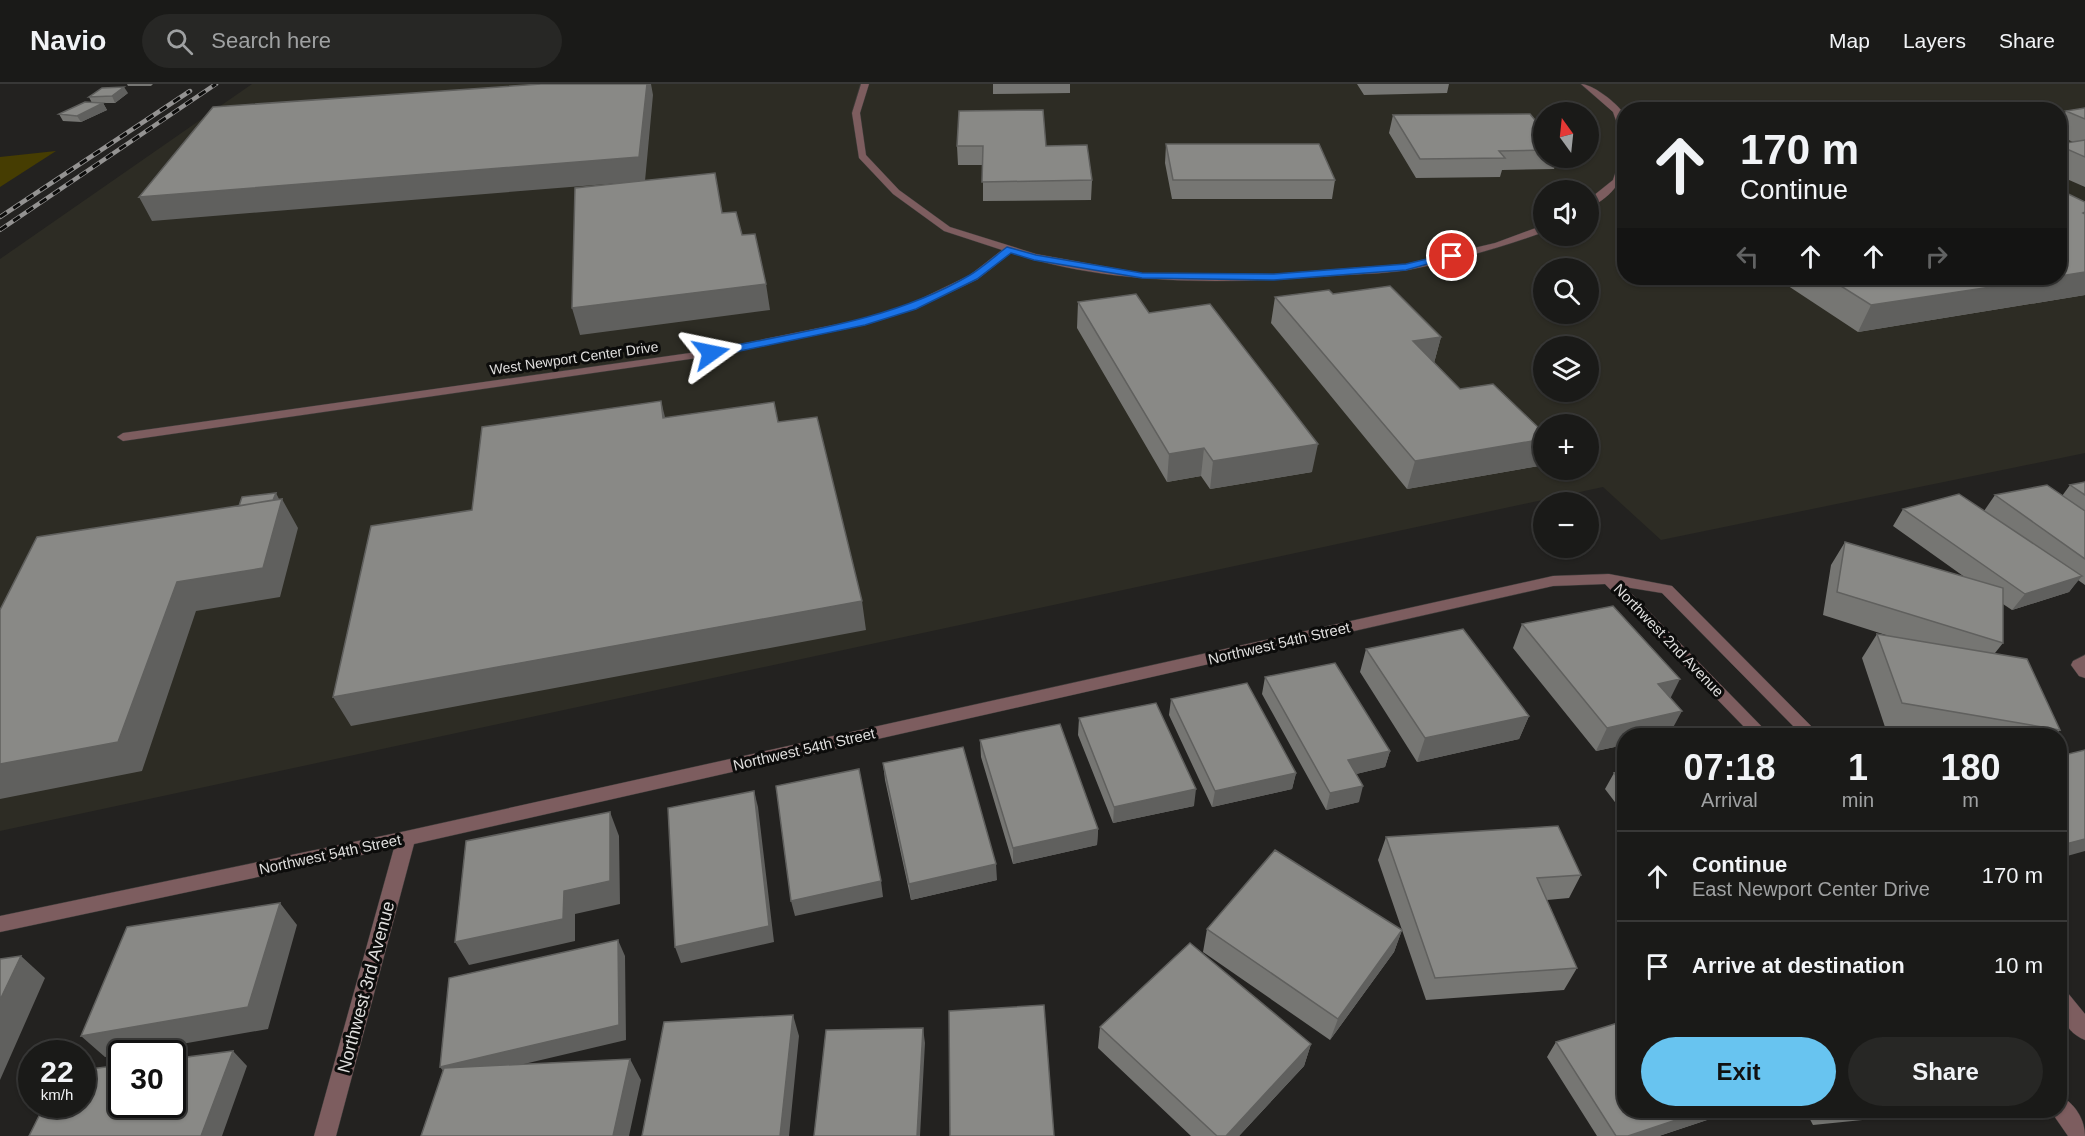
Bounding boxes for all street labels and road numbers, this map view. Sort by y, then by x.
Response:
street label: West Newport Center Drive [489,338,660,378]
street label: Northwest 2nd Avenue [1611,580,1727,700]
street label: Northwest 54th Street [1206,618,1352,668]
street label: Northwest 54th Street [731,724,877,774]
street label: Northwest 54th Street [257,830,404,877]
street label: Northwest 3rd Avenue [333,899,399,1075]

